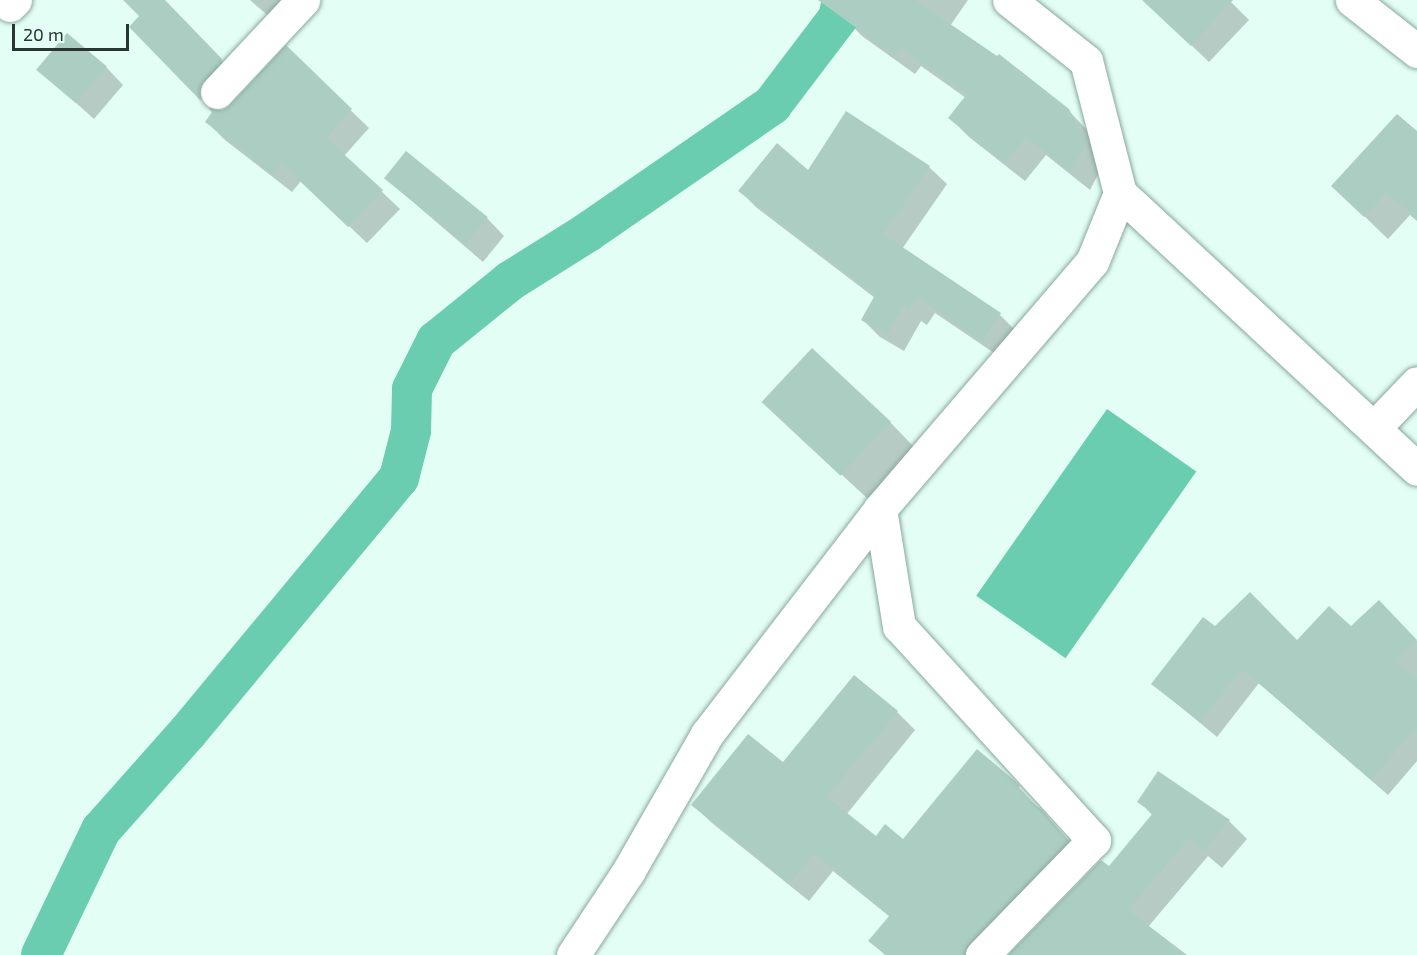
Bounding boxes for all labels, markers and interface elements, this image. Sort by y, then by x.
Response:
scale bar [15,12,132,50]
text: 20 m [23,23,64,45]

